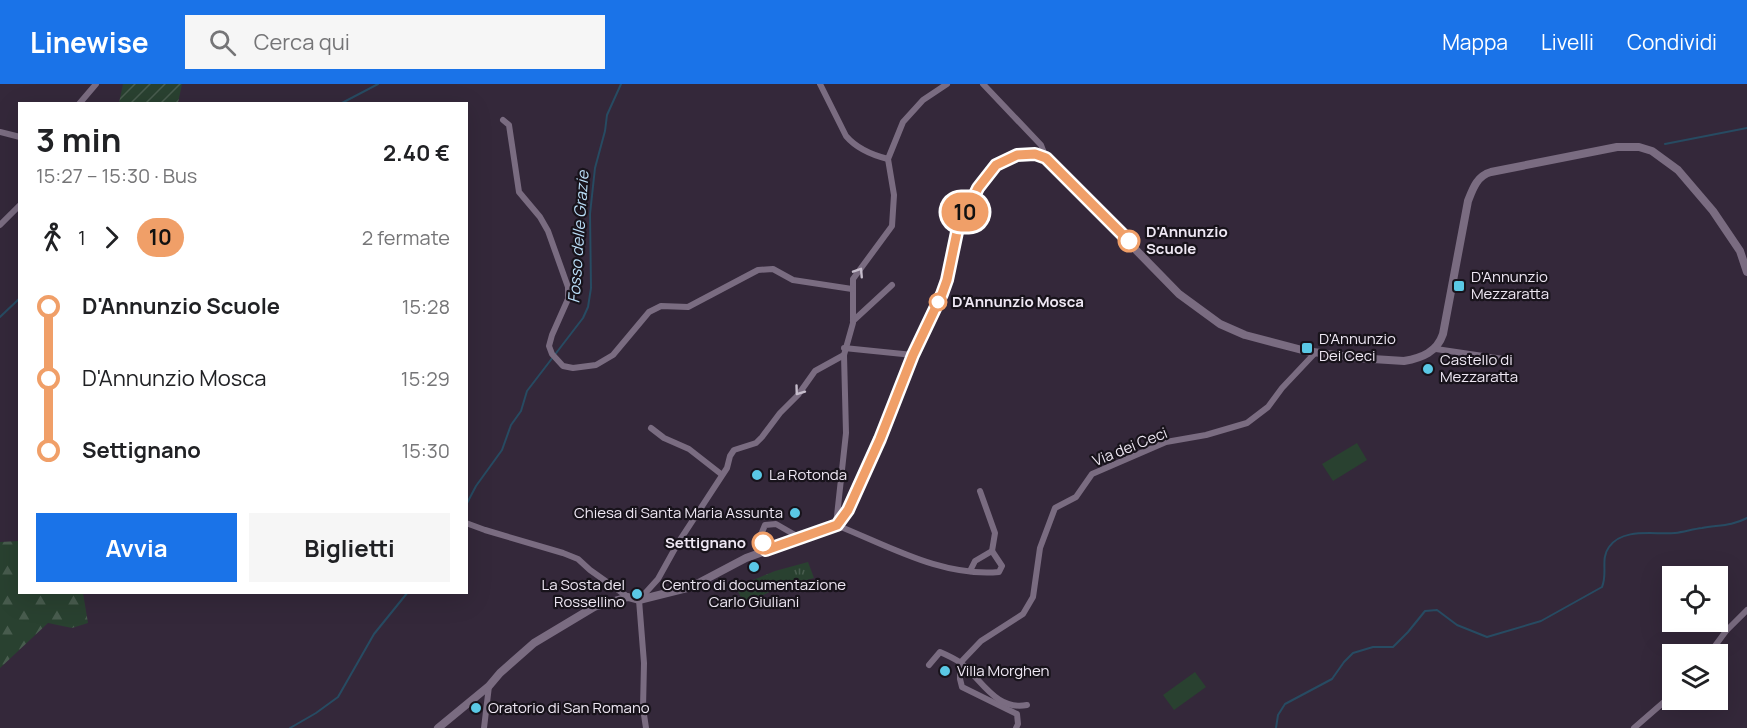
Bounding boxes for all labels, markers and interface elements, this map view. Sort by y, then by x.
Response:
search box [185,15,605,69]
text: Linewise [30,23,149,61]
icon: search [206,26,239,59]
text: Cerca qui [254,27,350,57]
text: Mappa [1442,28,1508,56]
text: Livelli [1541,28,1594,56]
text: Condividi [1627,28,1717,56]
text: 3 min [36,117,121,162]
text: 2.40 € [383,138,450,168]
text: 15:27 – 15:30 · Bus [36,162,197,189]
water label: Fosso delle Grazie [562,168,594,304]
line badge: 10 [938,192,992,232]
text: 10 [953,198,977,226]
icon: walk [36,221,69,254]
icon: forward [95,221,128,254]
place label: D'Annunzio Scuole [1146,221,1228,259]
text: 10 [149,223,172,251]
text: 1 [78,224,86,251]
text: 2 fermate [362,224,450,251]
marker: D'Annunzio Scuole [1118,230,1140,252]
place label: D'Annunzio Mezzaratta [1471,266,1549,304]
one-way arrow [851,268,863,278]
marker: D'Annunzio Mezzaratta [1452,279,1466,293]
text: D'Annunzio Scuole [82,291,280,321]
place label: D'Annunzio Mosca [952,291,1084,312]
text: 15:28 [402,293,450,320]
marker: D'Annunzio Mosca [929,293,947,311]
place label: D'Annunzio Dei Ceci [1319,328,1396,366]
marker: D'Annunzio Dei Ceci [1300,341,1314,355]
place label: Castello di Mezzaratta [1440,349,1518,387]
marker: Castello di Mezzaratta [1421,362,1435,376]
text: D'Annunzio Mosca [82,363,267,393]
text: 15:29 [401,365,450,392]
one-way arrow [795,385,806,396]
street label: Via dei Ceci [1089,422,1170,471]
text: Settignano [82,435,201,465]
text: 15:30 [401,437,450,464]
place label: La Rotonda [769,464,847,485]
marker: La Rotonda [750,468,764,482]
place label: Chiesa di Santa Maria Assunta [574,502,783,523]
marker: Chiesa di Santa Maria Assunta [788,506,802,520]
button: Avvia [36,513,237,582]
button: Biglietti [249,513,450,582]
place label: Settignano [665,532,746,553]
marker: Settignano [752,532,774,554]
marker: Centro di documentazione Carlo Giuliani [747,560,761,574]
map controls [1662,566,1728,710]
button: locate [1662,566,1728,632]
place label: La Sosta del Rossellino [542,574,625,612]
place label: Centro di documentazione Carlo Giuliani [662,574,846,612]
marker: La Sosta del Rossellino [630,587,644,601]
button: layers [1662,644,1728,710]
place label: Villa Morghen [957,660,1050,681]
marker: Villa Morghen [938,664,952,678]
place label: Oratorio di San Romano [488,697,650,718]
marker: Oratorio di San Romano [469,701,483,715]

